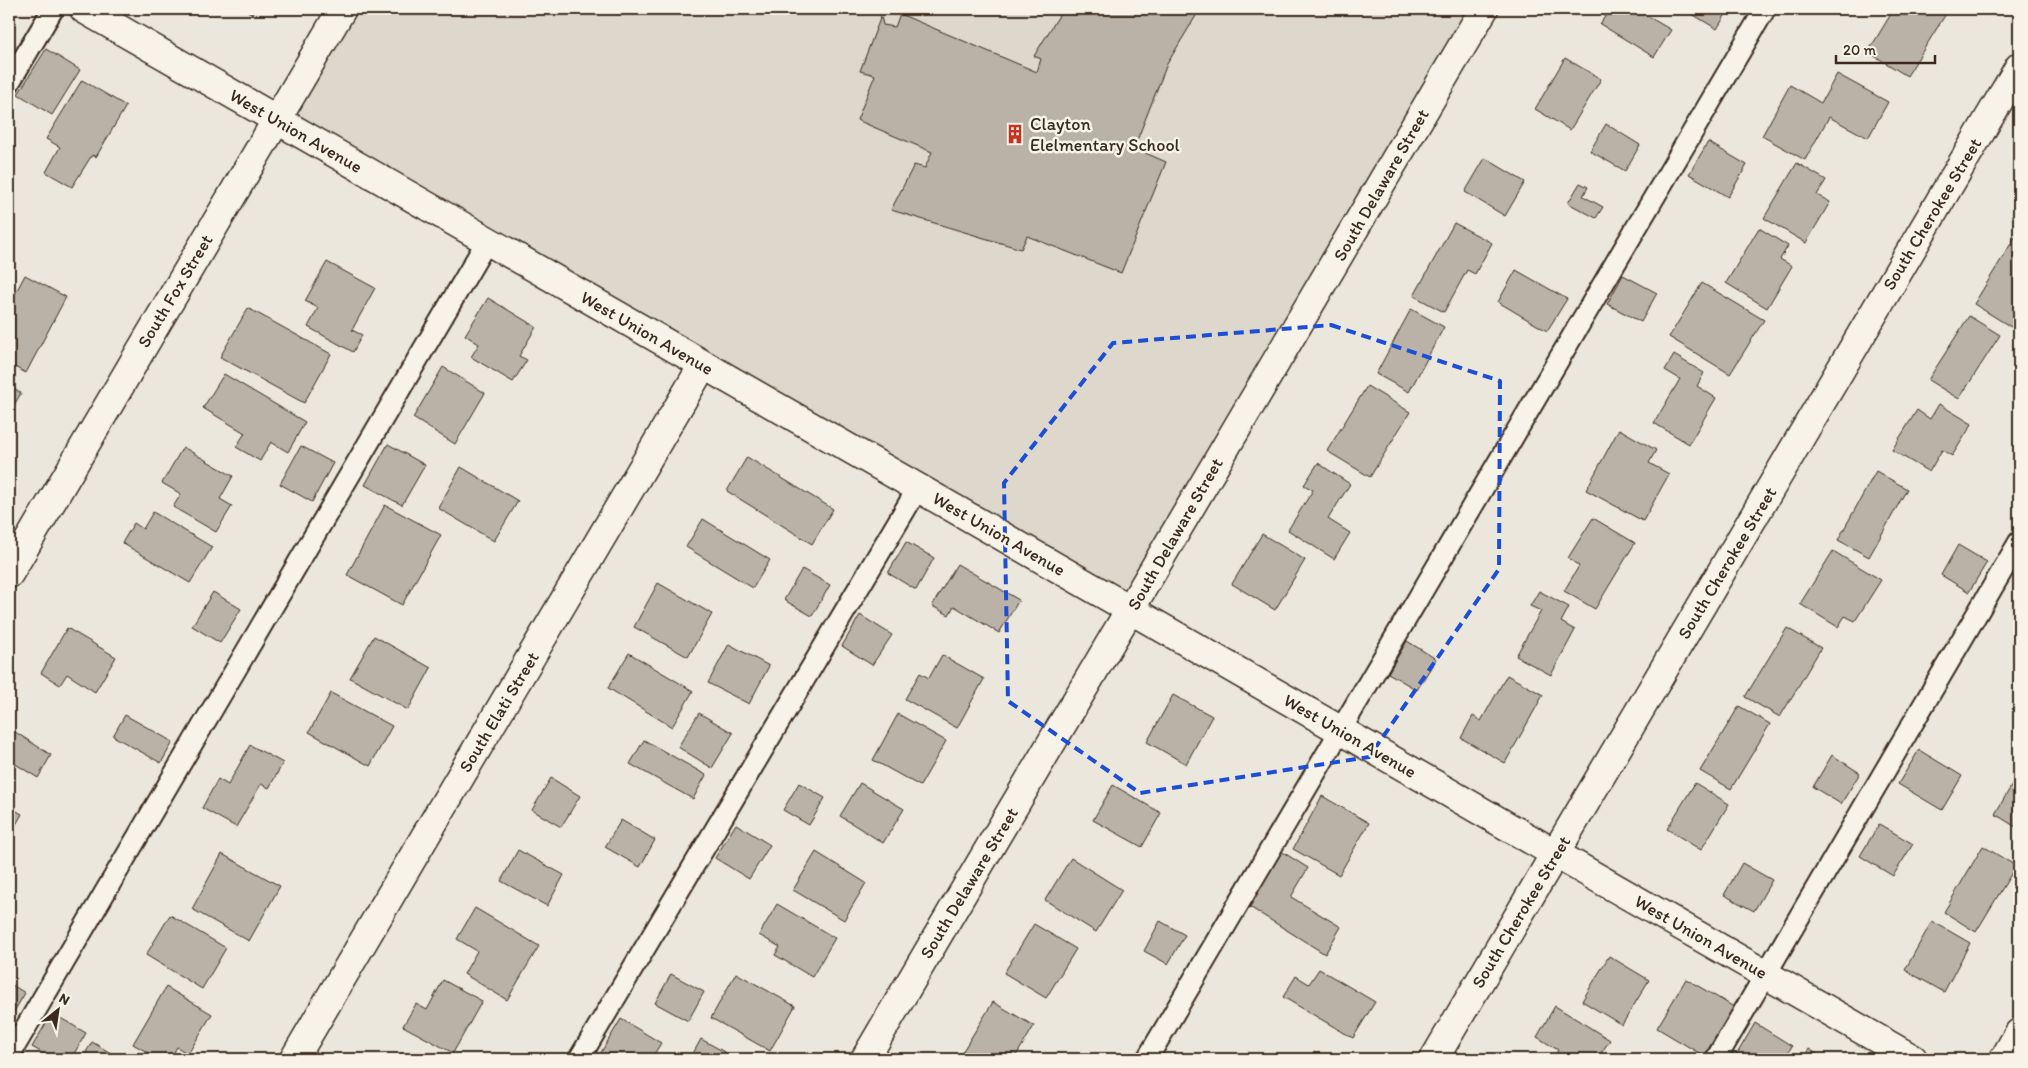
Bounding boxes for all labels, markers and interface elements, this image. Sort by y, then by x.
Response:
scale bar [1836,32,1934,64]
text: 20 m [1843,41,1877,59]
street label: West Union Avenue [226,84,366,178]
street label: South Delaware Street [1328,105,1434,265]
place label: Clayton Elelmentary School [1030,113,1180,156]
building icon: Clayton Elelmentary School [1004,123,1026,145]
street label: South Cherokee Street [1878,134,1986,294]
street label: South Fox Street [133,230,218,352]
street label: West Union Avenue [577,286,717,380]
street label: South Delaware Street [1122,454,1228,614]
street label: South Cherokee Street [1673,483,1781,643]
street label: West Union Avenue [929,487,1069,581]
street label: South Elati Street [454,647,544,776]
street label: West Union Avenue [1280,689,1420,783]
street label: South Delaware Street [915,803,1023,962]
street label: South Cherokee Street [1467,832,1575,992]
street label: West Union Avenue [1631,890,1771,984]
north arrow [32,986,82,1036]
text: N [56,989,73,1009]

